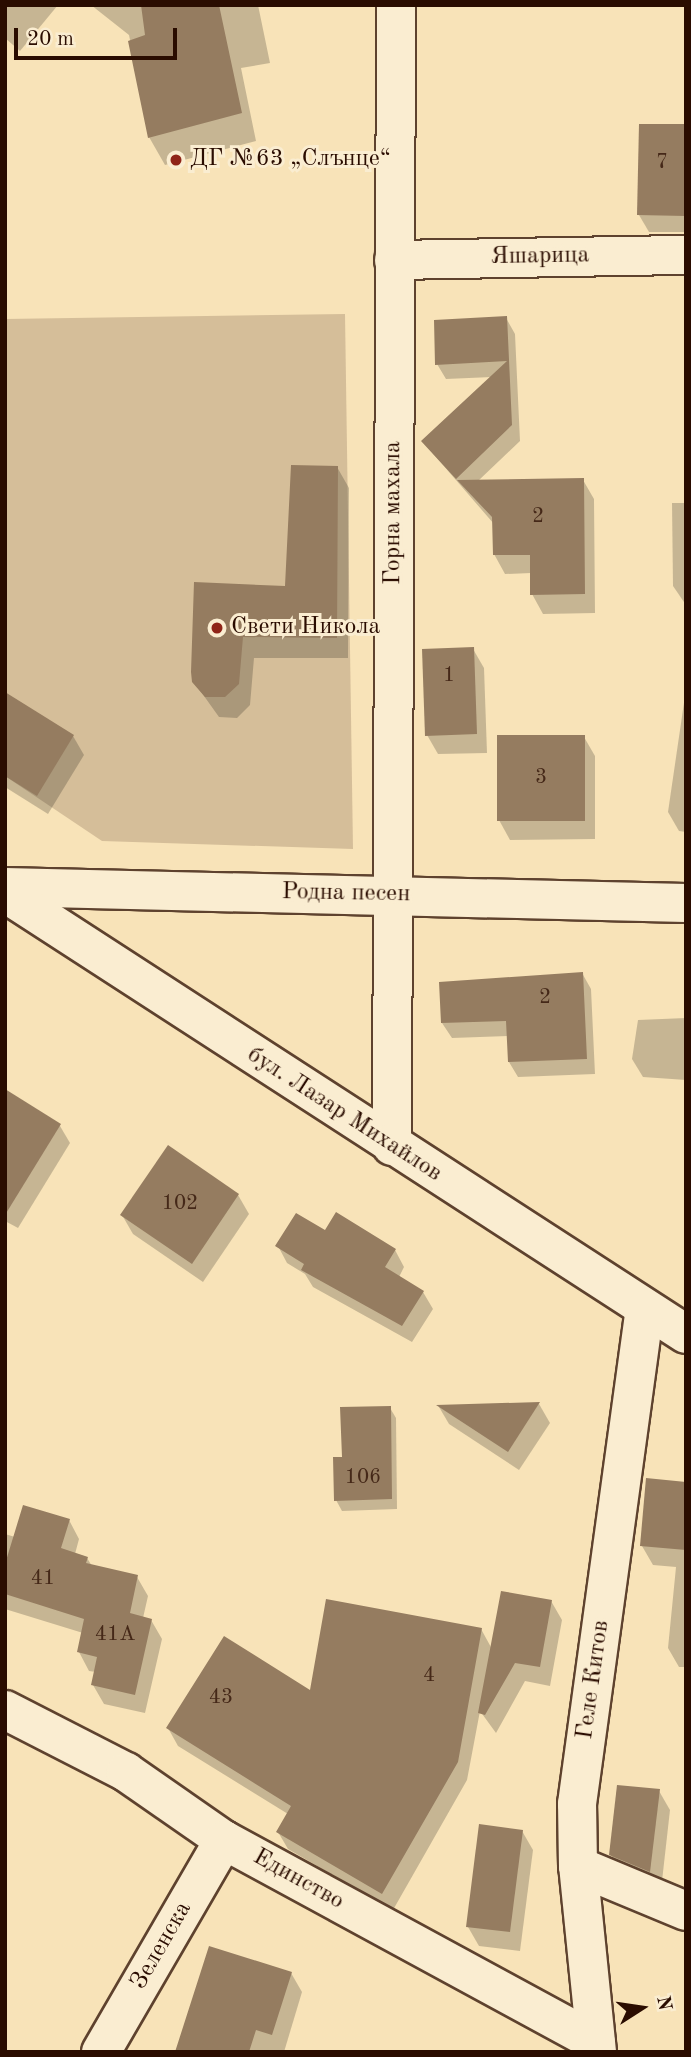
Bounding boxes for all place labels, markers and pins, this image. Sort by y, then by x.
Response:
place label: ДГ №63 „Слънце“ [190,146,391,174]
marker: ДГ №63 „Слънце“ [168,152,184,168]
place label: Свети Никола [231,614,380,642]
marker: Свети Никола [209,620,225,636]

